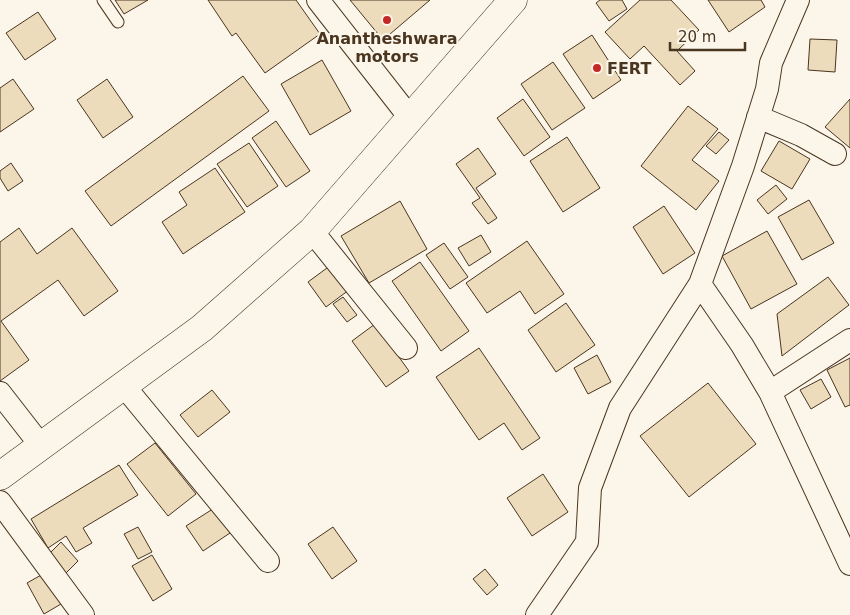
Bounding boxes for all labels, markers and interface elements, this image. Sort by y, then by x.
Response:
marker: Anantheshwara motors [381,14,393,26]
scale bar [670,20,745,52]
text: 20 m [678,28,716,46]
place label: Anantheshwara motors [316,29,458,66]
place label: FERT [607,59,651,78]
marker: FERT [591,62,603,74]

